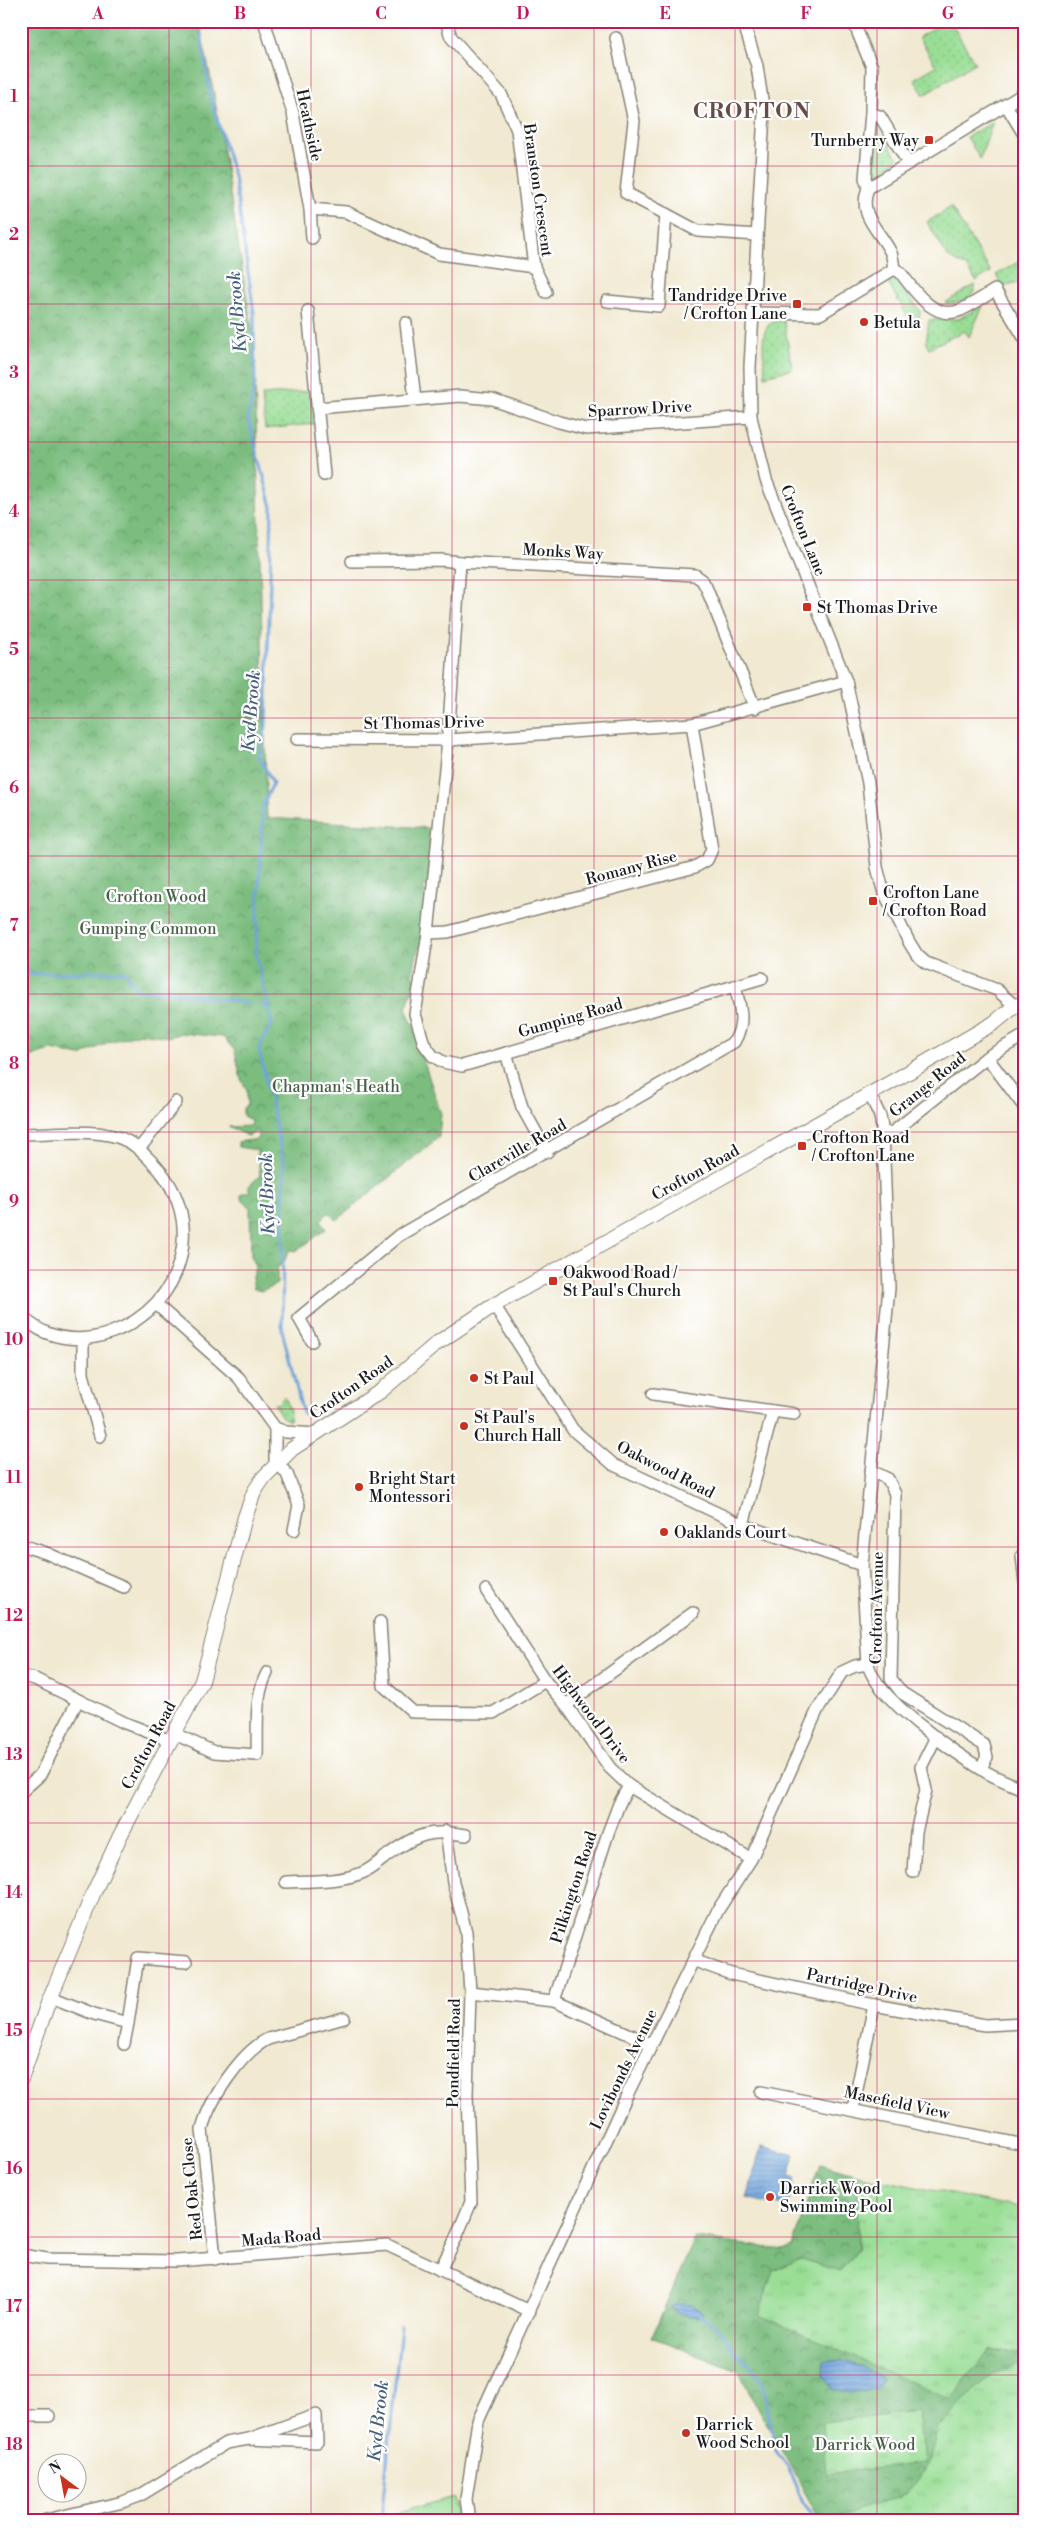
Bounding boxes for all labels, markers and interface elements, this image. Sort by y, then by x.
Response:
text: A [91,4,104,24]
text: B [234,4,246,24]
text: C [375,4,387,24]
text: D [517,4,530,24]
text: E [659,4,671,24]
text: F [800,4,812,24]
text: G [942,4,955,24]
text: 1 [10,87,18,107]
street label: Heathside [292,87,326,163]
district label: CROFTON [693,99,811,125]
street label: Branston Crescent [519,121,557,258]
place label: Turnberry Way [811,131,919,151]
marker: Turnberry Way [923,134,935,146]
text: 2 [9,225,19,245]
water label: Kyd Brook [222,270,253,354]
place label: Tandridge Drive / Crofton Lane [668,286,787,324]
marker: Tandridge Drive / Crofton Lane [791,298,803,310]
place label: Betula [873,313,922,333]
marker: Betula [858,316,870,328]
text: 3 [9,363,19,383]
street label: Sparrow Drive [587,396,693,422]
street label: Crofton Lane [776,482,830,579]
text: 4 [9,502,20,522]
street label: Monks Way [522,540,604,564]
place label: St Thomas Drive [817,598,938,618]
marker: St Thomas Drive [801,601,813,613]
text: 5 [9,640,19,660]
water label: Kyd Brook [237,669,266,753]
street label: St Thomas Drive [363,712,485,734]
text: 6 [9,778,19,798]
street label: Romany Rise [583,846,679,890]
place label: Crofton Lane / Crofton Road [882,883,987,921]
park label: Crofton Wood [106,887,206,907]
marker: Crofton Lane / Crofton Road [867,895,879,907]
text: 7 [9,916,19,936]
park label: Gumping Common [79,919,217,939]
street label: Gumping Road [516,994,625,1042]
street label: Grange Road [885,1048,970,1122]
text: 8 [9,1054,19,1074]
park label: Chapman's Heath [272,1077,400,1097]
street label: Clareville Road [465,1115,570,1187]
place label: Crofton Road / Crofton Lane [811,1128,915,1166]
marker: Crofton Road / Crofton Lane [796,1140,808,1152]
street label: Crofton Road [648,1141,743,1205]
water label: Kyd Brook [255,1153,280,1235]
text: 9 [9,1192,19,1212]
place label: Oakwood Road / St Paul's Church [563,1263,681,1301]
marker: Oakwood Road / St Paul's Church [547,1275,559,1287]
text: 10 [5,1330,23,1350]
street label: Crofton Road [306,1352,397,1424]
place label: St Paul [484,1369,534,1389]
marker: St Paul [468,1372,480,1384]
place label: St Paul's Church Hall [474,1408,562,1446]
marker: St Paul's Church Hall [458,1420,470,1432]
street label: Oakwood Road [613,1437,718,1503]
text: 11 [6,1468,22,1488]
place label: Bright Start Montessori [368,1469,456,1507]
marker: Bright Start Montessori [353,1481,365,1493]
place label: Oaklands Court [674,1523,787,1543]
marker: Oaklands Court [658,1526,670,1538]
street label: Crofton Avenue [866,1551,888,1665]
text: 12 [5,1606,23,1626]
street label: Highwood Drive [548,1662,635,1768]
street label: Crofton Road [117,1698,181,1793]
text: 13 [5,1745,23,1765]
street label: Pilkington Road [546,1829,602,1946]
text: 14 [5,1883,23,1903]
street label: Partridge Drive [804,1964,919,2008]
street label: Pondfield Road [443,1998,465,2108]
street label: Lovibonds Avenue [586,2006,662,2133]
text: 15 [5,2021,23,2041]
street label: Masefield View [842,2082,952,2124]
street label: Red Oak Close [177,2136,207,2241]
text: 16 [5,2159,23,2179]
place label: Darrick Wood Swimming Pool [780,2179,893,2217]
marker: Darrick Wood Swimming Pool [764,2191,776,2203]
street label: Mada Road [240,2225,322,2251]
text: 17 [6,2297,23,2317]
water label: Kyd Brook [363,2379,394,2463]
place label: Darrick Wood School [695,2415,789,2453]
marker: Darrick Wood School [680,2427,692,2439]
text: 18 [5,2435,23,2455]
park label: Darrick Wood [815,2435,915,2455]
north arrow [38,2454,88,2504]
text: N [46,2457,65,2478]

